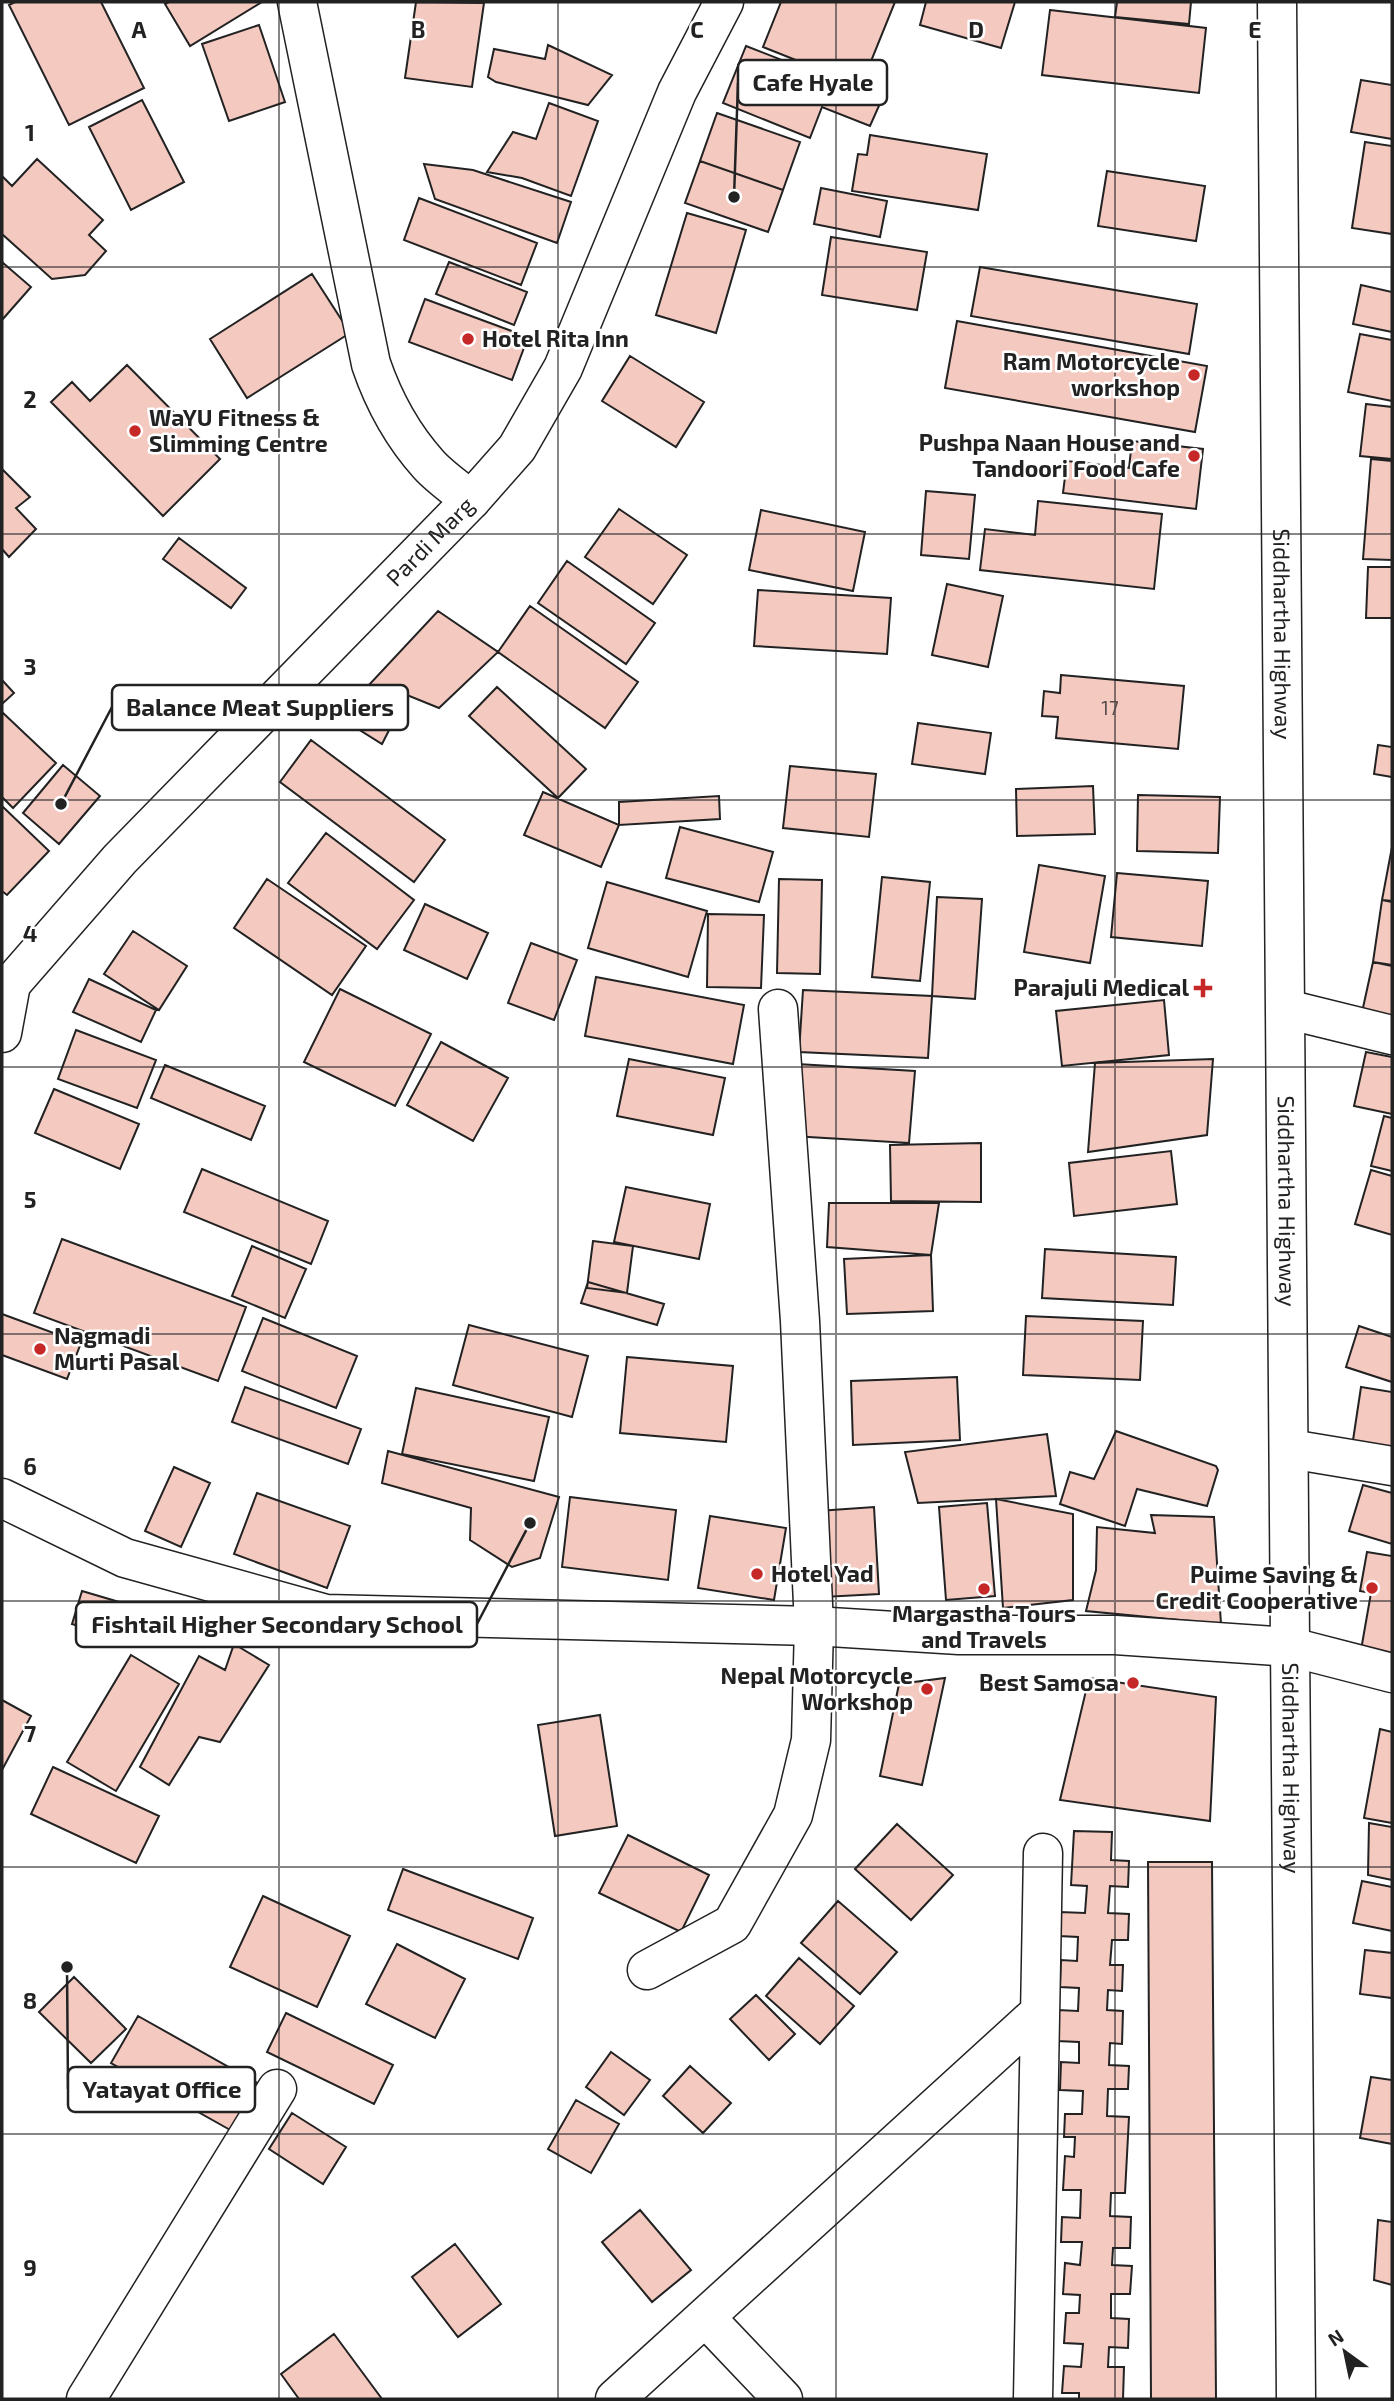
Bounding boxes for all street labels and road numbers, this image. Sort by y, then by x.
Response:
street label: Pardi Marg [380,490,480,591]
street label: Siddhartha Highway [1268,528,1298,740]
street label: Siddhartha Highway [1273,1095,1302,1307]
street label: Siddhartha Highway [1277,1662,1307,1874]

